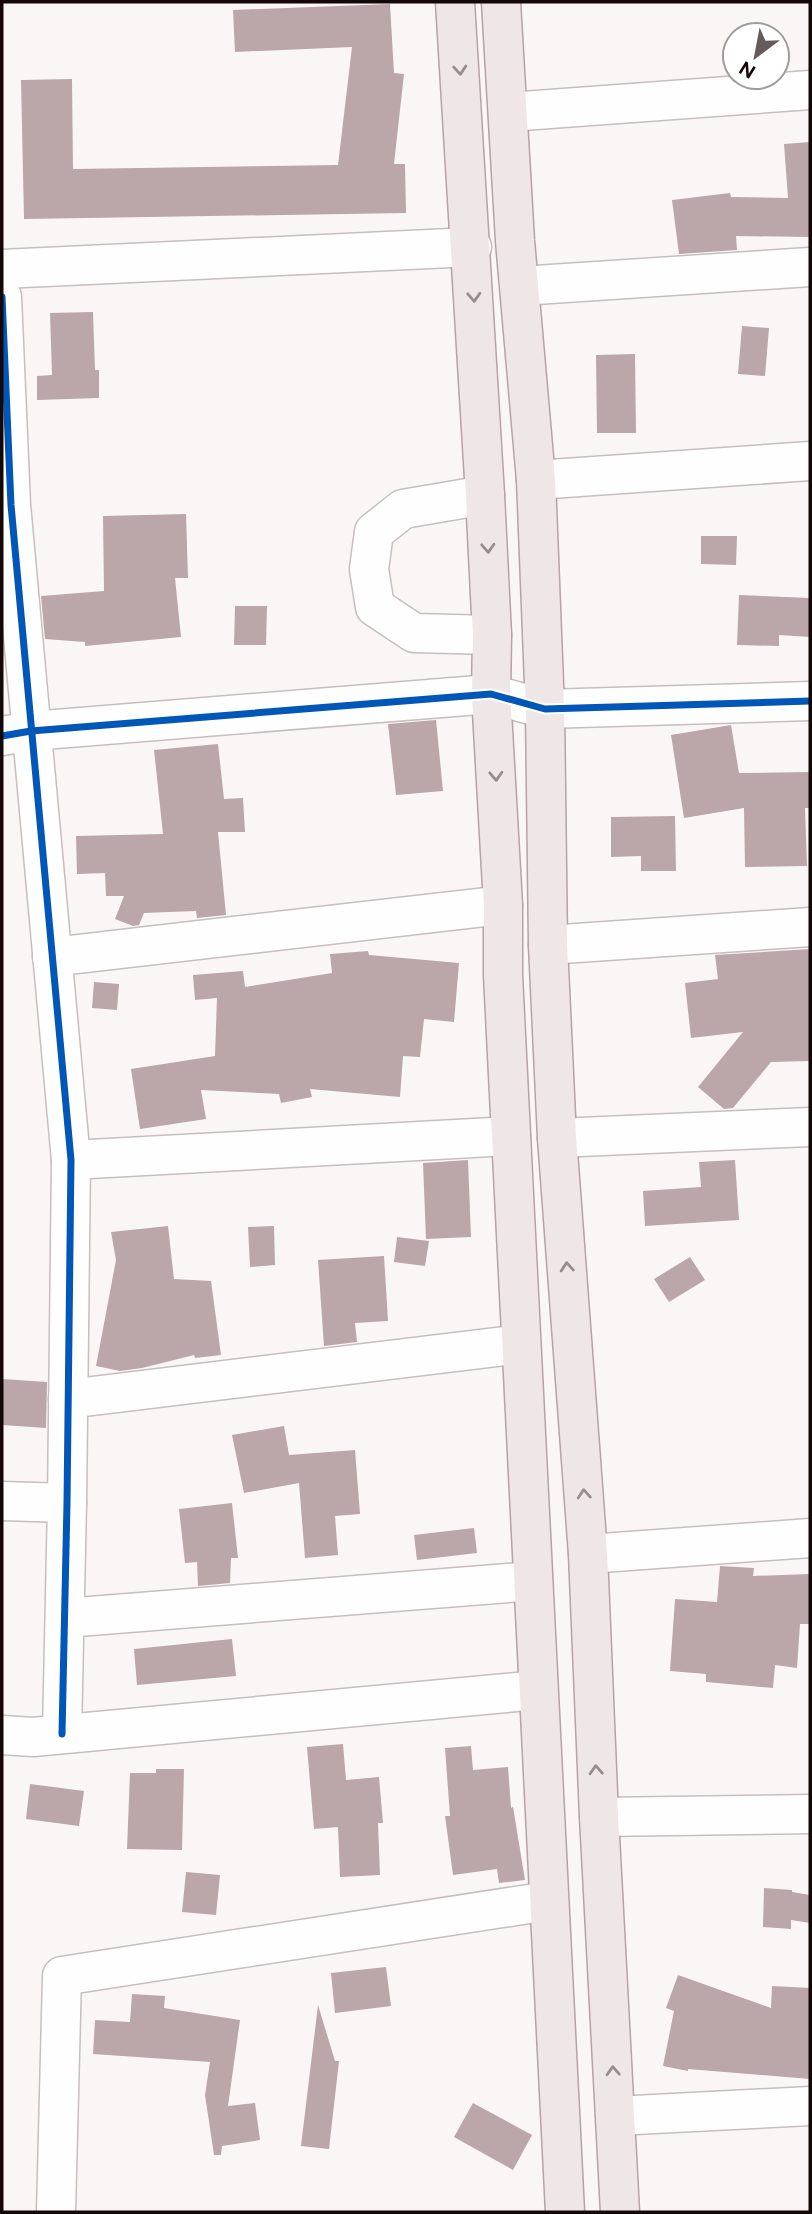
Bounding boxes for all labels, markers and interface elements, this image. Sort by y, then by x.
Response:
north arrow [721,21,791,91]
text: N [735,56,760,84]
one-way arrow [452,65,467,76]
one-way arrow [467,292,482,303]
one-way arrow [480,543,495,554]
one-way arrow [488,771,503,782]
one-way arrow [560,1261,575,1272]
one-way arrow [577,1488,592,1499]
one-way arrow [589,1764,604,1775]
one-way arrow [606,2065,621,2076]

